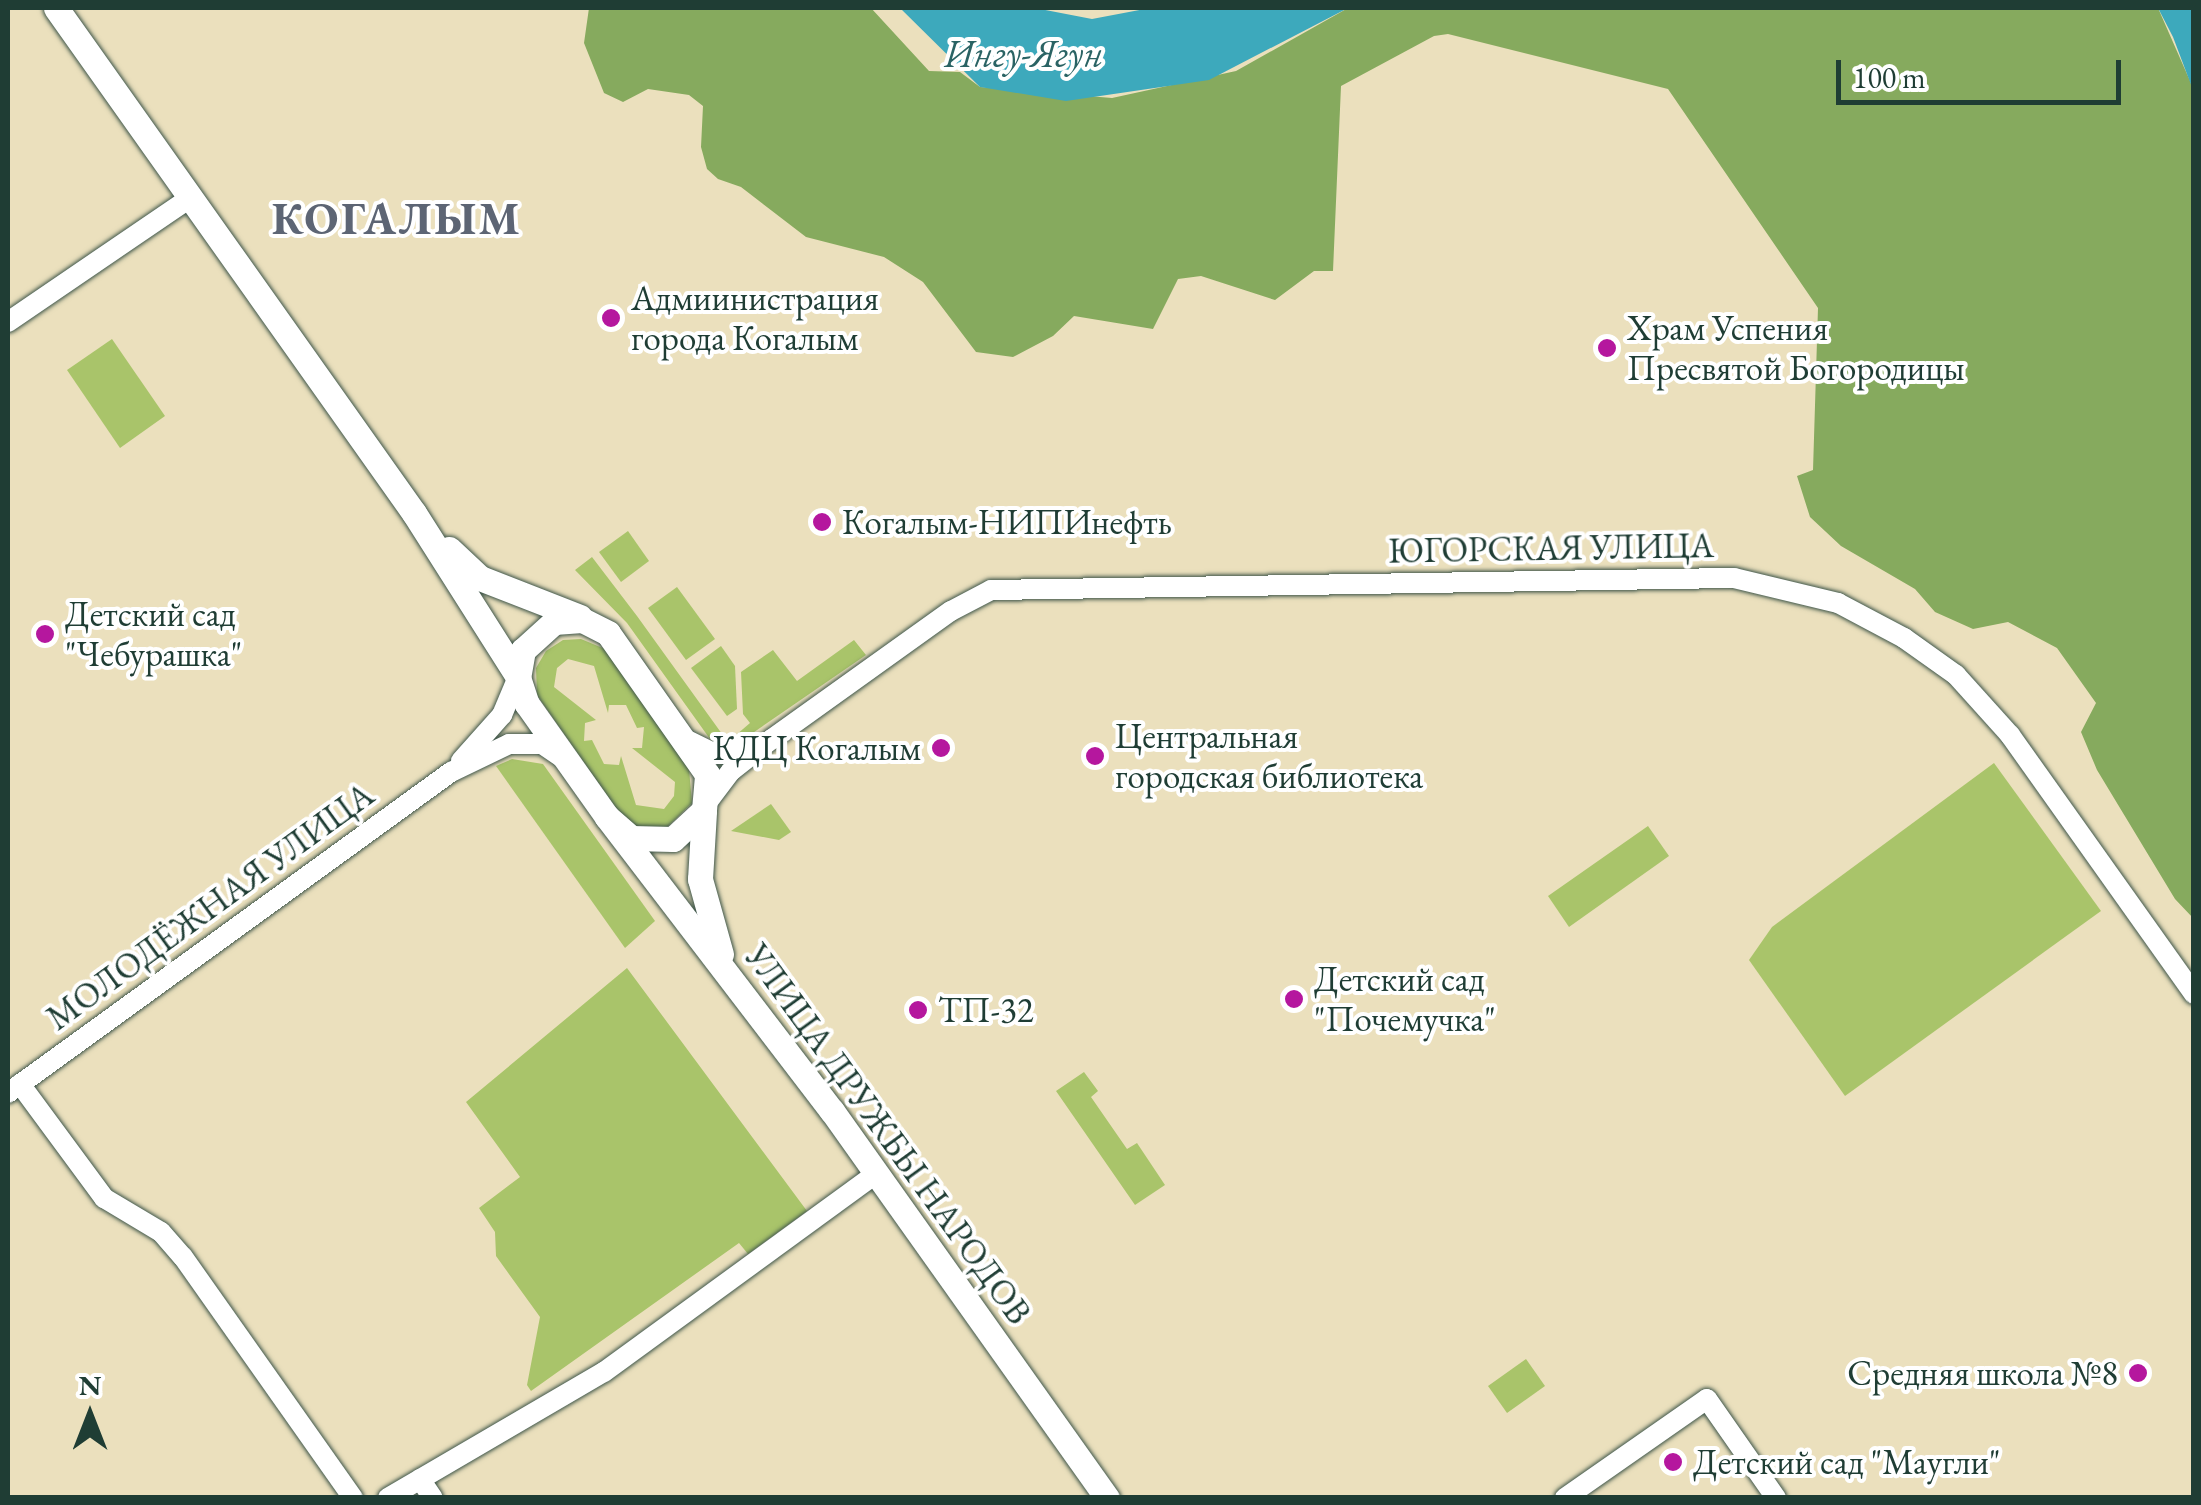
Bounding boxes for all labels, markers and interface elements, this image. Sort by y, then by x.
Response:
water label: Ингу-Ягун [944,30,1104,76]
scale bar [1841,40,2126,102]
text: 100 m [1853,58,1926,97]
district label: КОГАЛЫМ [272,192,522,246]
place label: Адмиинистрация города Когалым [631,277,879,359]
marker: Адмиинистрация города Когалым [600,307,622,329]
place label: Храм Успения Пресвятой Богородицы [1627,307,1965,389]
marker: Храм Успения Пресвятой Богородицы [1596,337,1618,359]
place label: Когалым-НИПИнефть [842,501,1172,543]
marker: Когалым-НИПИнефть [811,511,833,533]
street label: ЮГОРСКАЯ УЛИЦА [1387,524,1715,572]
place label: Детский сад "Чебурашка" [65,593,242,675]
marker: Детский сад "Чебурашка" [34,623,56,645]
place label: Центральная городская библиотека [1115,715,1423,797]
place label: КДЦ Когалым [713,727,921,769]
marker: КДЦ Когалым [930,737,952,759]
marker: Центральная городская библиотека [1084,745,1106,767]
street label: МОЛОДЁЖНАЯ УЛИЦА [38,773,382,1039]
street label: УЛИЦА ДРУЖБЫ НАРОДОВ [736,936,1040,1332]
place label: Детский сад "Почемучка" [1314,958,1496,1040]
marker: Детский сад "Почемучка" [1283,988,1305,1010]
place label: ТП-32 [938,989,1034,1031]
marker: ТП-32 [907,999,929,1021]
place label: Средняя школа №8 [1847,1352,2118,1394]
marker: Средняя школа №8 [2127,1362,2149,1384]
north arrow [40,1365,140,1465]
text: N [79,1367,101,1403]
place label: Детский сад "Маугли" [1693,1441,2001,1483]
marker: Детский сад "Маугли" [1662,1451,1684,1473]

